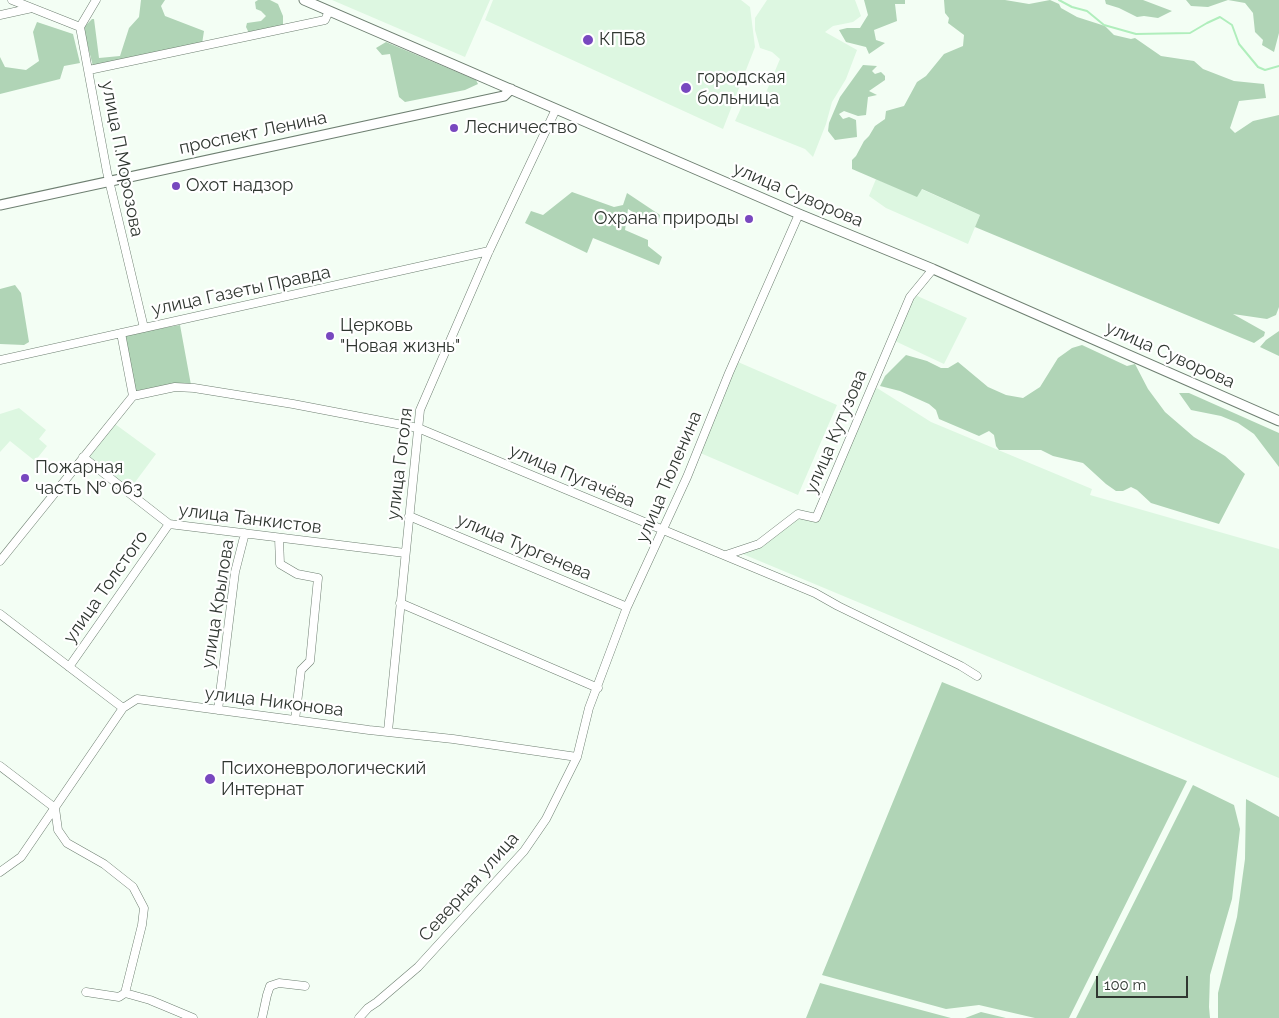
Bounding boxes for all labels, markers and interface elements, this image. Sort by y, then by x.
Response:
place label: КПБ8 [599,29,646,51]
marker: КПБ8 [581,33,595,47]
place label: городская больница [697,67,786,110]
street label: улица П.Морозова [96,79,148,239]
marker: городская больница [679,81,693,95]
street label: проспект Ленина [177,107,329,159]
place label: Лесничество [464,117,577,139]
marker: Лесничество [448,122,460,134]
street label: улица Суворова [730,158,866,232]
place label: Охот надзор [186,175,293,197]
marker: Охот надзор [170,180,182,192]
place label: Охрана природы [594,208,739,230]
marker: Охрана природы [743,213,755,225]
street label: улица Газеты Правда [150,261,332,321]
place label: Церковь "Новая жизнь" [340,315,460,358]
street label: улица Суворова [1102,317,1238,393]
marker: Церковь "Новая жизнь" [324,330,336,342]
street label: улица Кутузова [800,367,872,497]
street label: улица Гоголя [382,407,418,521]
street label: улица Тюленина [631,408,707,546]
street label: улица Пугачёва [506,440,638,512]
place label: Пожарная часть № 063 [35,457,143,499]
marker: Пожарная часть № 063 [19,472,31,484]
street label: улица Танкистов [177,500,323,538]
street label: улица Тургенева [453,509,595,585]
street label: улица Толстого [59,526,153,648]
street label: улица Крылова [197,538,239,670]
street label: улица Никонова [203,683,345,721]
place label: Психоневрологический Интернат [221,758,426,801]
marker: Психоневрологический Интернат [203,772,217,786]
street label: Северная улица [414,828,524,946]
scale bar [1099,966,1192,998]
text: 100 m [1104,976,1146,994]

